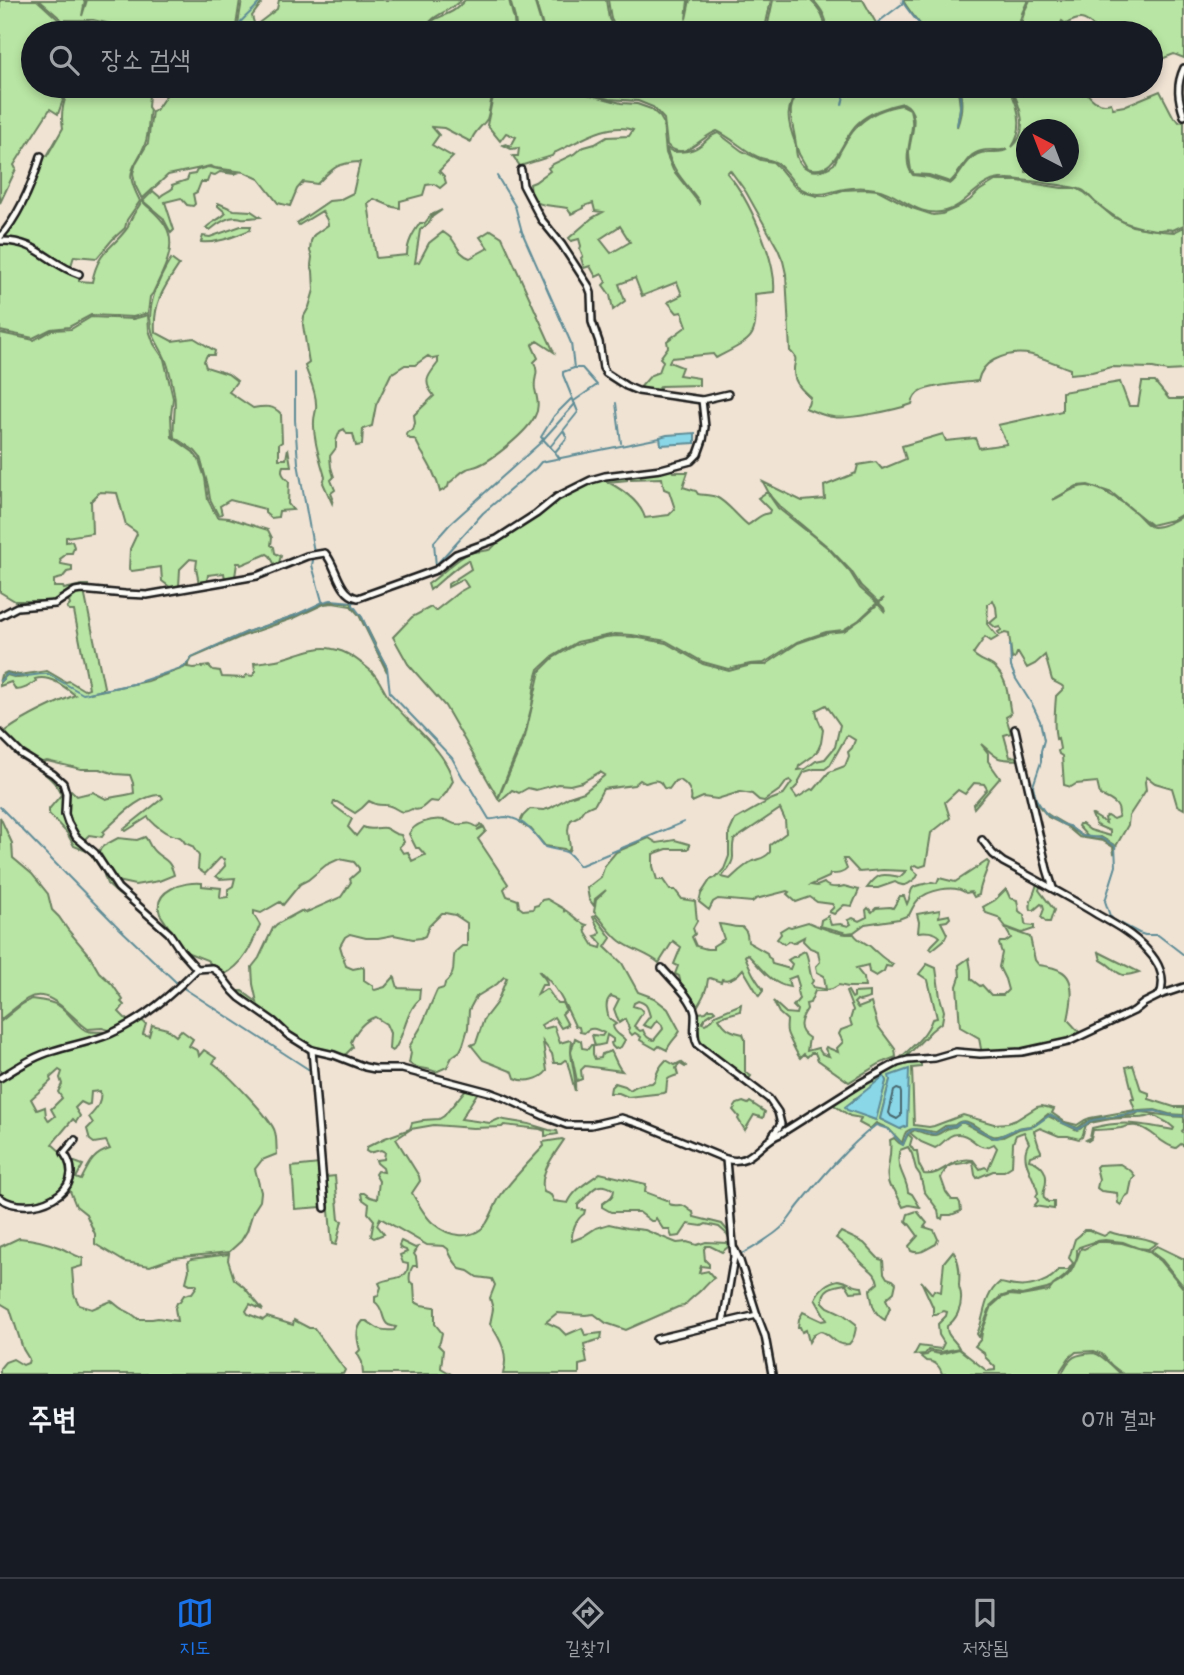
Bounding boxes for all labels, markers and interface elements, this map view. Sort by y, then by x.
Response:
search box [21,21,1163,98]
icon: search [45,41,83,79]
text: 장소 검색 [101,43,191,75]
north arrow [1016,119,1079,182]
text: 주변 [28,1400,76,1437]
text: 0개 결과 [1081,1405,1156,1433]
tab: 지도 [176,1594,214,1661]
tab: 길찾기 [565,1594,611,1661]
tab: 저장됨 [962,1594,1008,1661]

